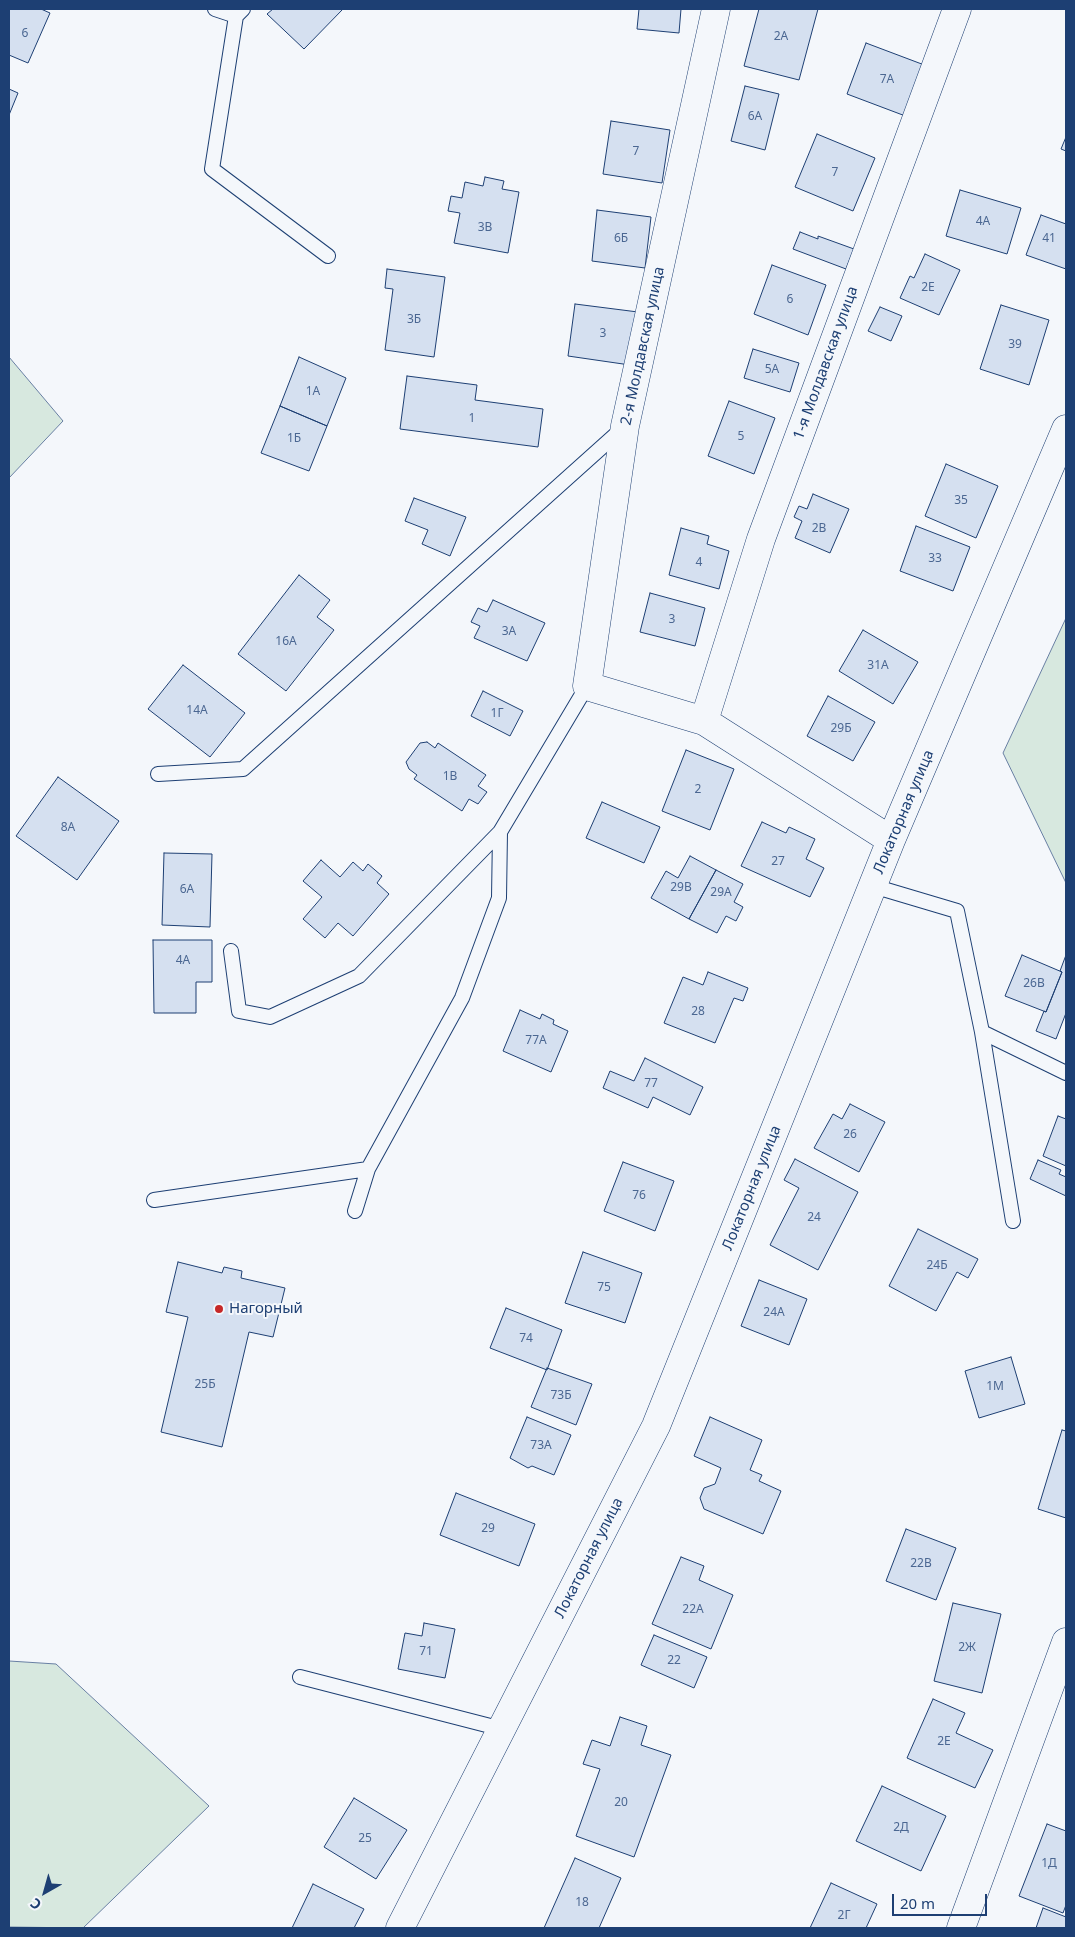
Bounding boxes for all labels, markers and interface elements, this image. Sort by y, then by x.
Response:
house number: 6 [22,27,28,41]
house number: 2А [774,30,788,44]
house number: 7А [880,73,894,87]
house number: 6А [748,110,762,124]
house number: 7 [633,145,639,159]
house number: 7 [832,166,838,180]
house number: 4А [976,215,990,229]
house number: 3В [478,221,492,235]
house number: 6Б [614,232,628,246]
house number: 41 [1042,232,1056,246]
street label: 2-я Молдавская улица [617,265,669,427]
house number: 2Е [921,281,935,295]
street label: 1-я Молдавская улица [790,284,862,442]
house number: 6 [787,293,793,307]
house number: 3Б [407,313,421,327]
house number: 3 [600,327,606,341]
house number: 39 [1008,338,1022,352]
house number: 5А [765,363,779,377]
house number: 1А [306,385,320,399]
house number: 1 [469,412,475,426]
house number: 5 [738,430,744,444]
house number: 1Б [287,432,301,446]
house number: 35 [954,494,968,508]
house number: 2В [812,522,826,536]
house number: 33 [928,552,942,566]
house number: 4 [696,556,702,570]
house number: 3 [669,613,675,627]
house number: 3А [502,625,516,639]
house number: 16А [275,635,297,649]
house number: 31А [867,659,889,673]
house number: 14А [186,704,208,718]
house number: 1Г [491,707,503,721]
house number: 29Б [830,722,852,736]
street label: Локаторная улица [870,747,938,877]
house number: 1В [443,770,457,784]
house number: 2 [695,783,701,797]
house number: 8А [61,821,75,835]
house number: 27 [771,855,785,869]
house number: 29В [670,881,692,895]
house number: 6А [180,883,194,897]
house number: 29А [710,886,732,900]
house number: 4А [176,954,190,968]
house number: 26В [1023,977,1045,991]
house number: 28 [691,1005,705,1019]
house number: 77А [525,1034,547,1048]
house number: 77 [644,1077,658,1091]
street label: Локаторная улица [719,1123,785,1253]
house number: 26 [843,1128,857,1142]
house number: 76 [632,1189,646,1203]
house number: 24 [807,1211,821,1225]
house number: 24Б [926,1259,948,1273]
house number: 75 [597,1281,611,1295]
place label: Нагорный [229,1300,303,1318]
marker: Нагорный [213,1303,225,1315]
house number: 24А [763,1306,785,1320]
house number: 74 [519,1332,533,1346]
house number: 25Б [194,1378,216,1392]
house number: 1М [986,1380,1004,1394]
house number: 73Б [550,1389,572,1403]
house number: 73А [530,1439,552,1453]
street label: Локаторная улица [551,1495,627,1621]
house number: 29 [481,1522,495,1536]
house number: 22В [910,1557,932,1571]
house number: 22А [682,1603,704,1617]
house number: 2Ж [958,1641,976,1655]
house number: 71 [419,1645,433,1659]
house number: 22 [667,1654,681,1668]
house number: 2Е [937,1735,951,1749]
house number: 20 [614,1796,628,1810]
house number: 2Д [893,1821,909,1835]
house number: 25 [358,1832,372,1846]
house number: 1Д [1041,1857,1057,1871]
north arrow [20,1867,70,1917]
scale bar [895,1884,990,1916]
text: 20 m [900,1893,935,1913]
text: С [26,1894,45,1914]
house number: 18 [575,1896,589,1910]
house number: 2Г [838,1909,850,1923]

